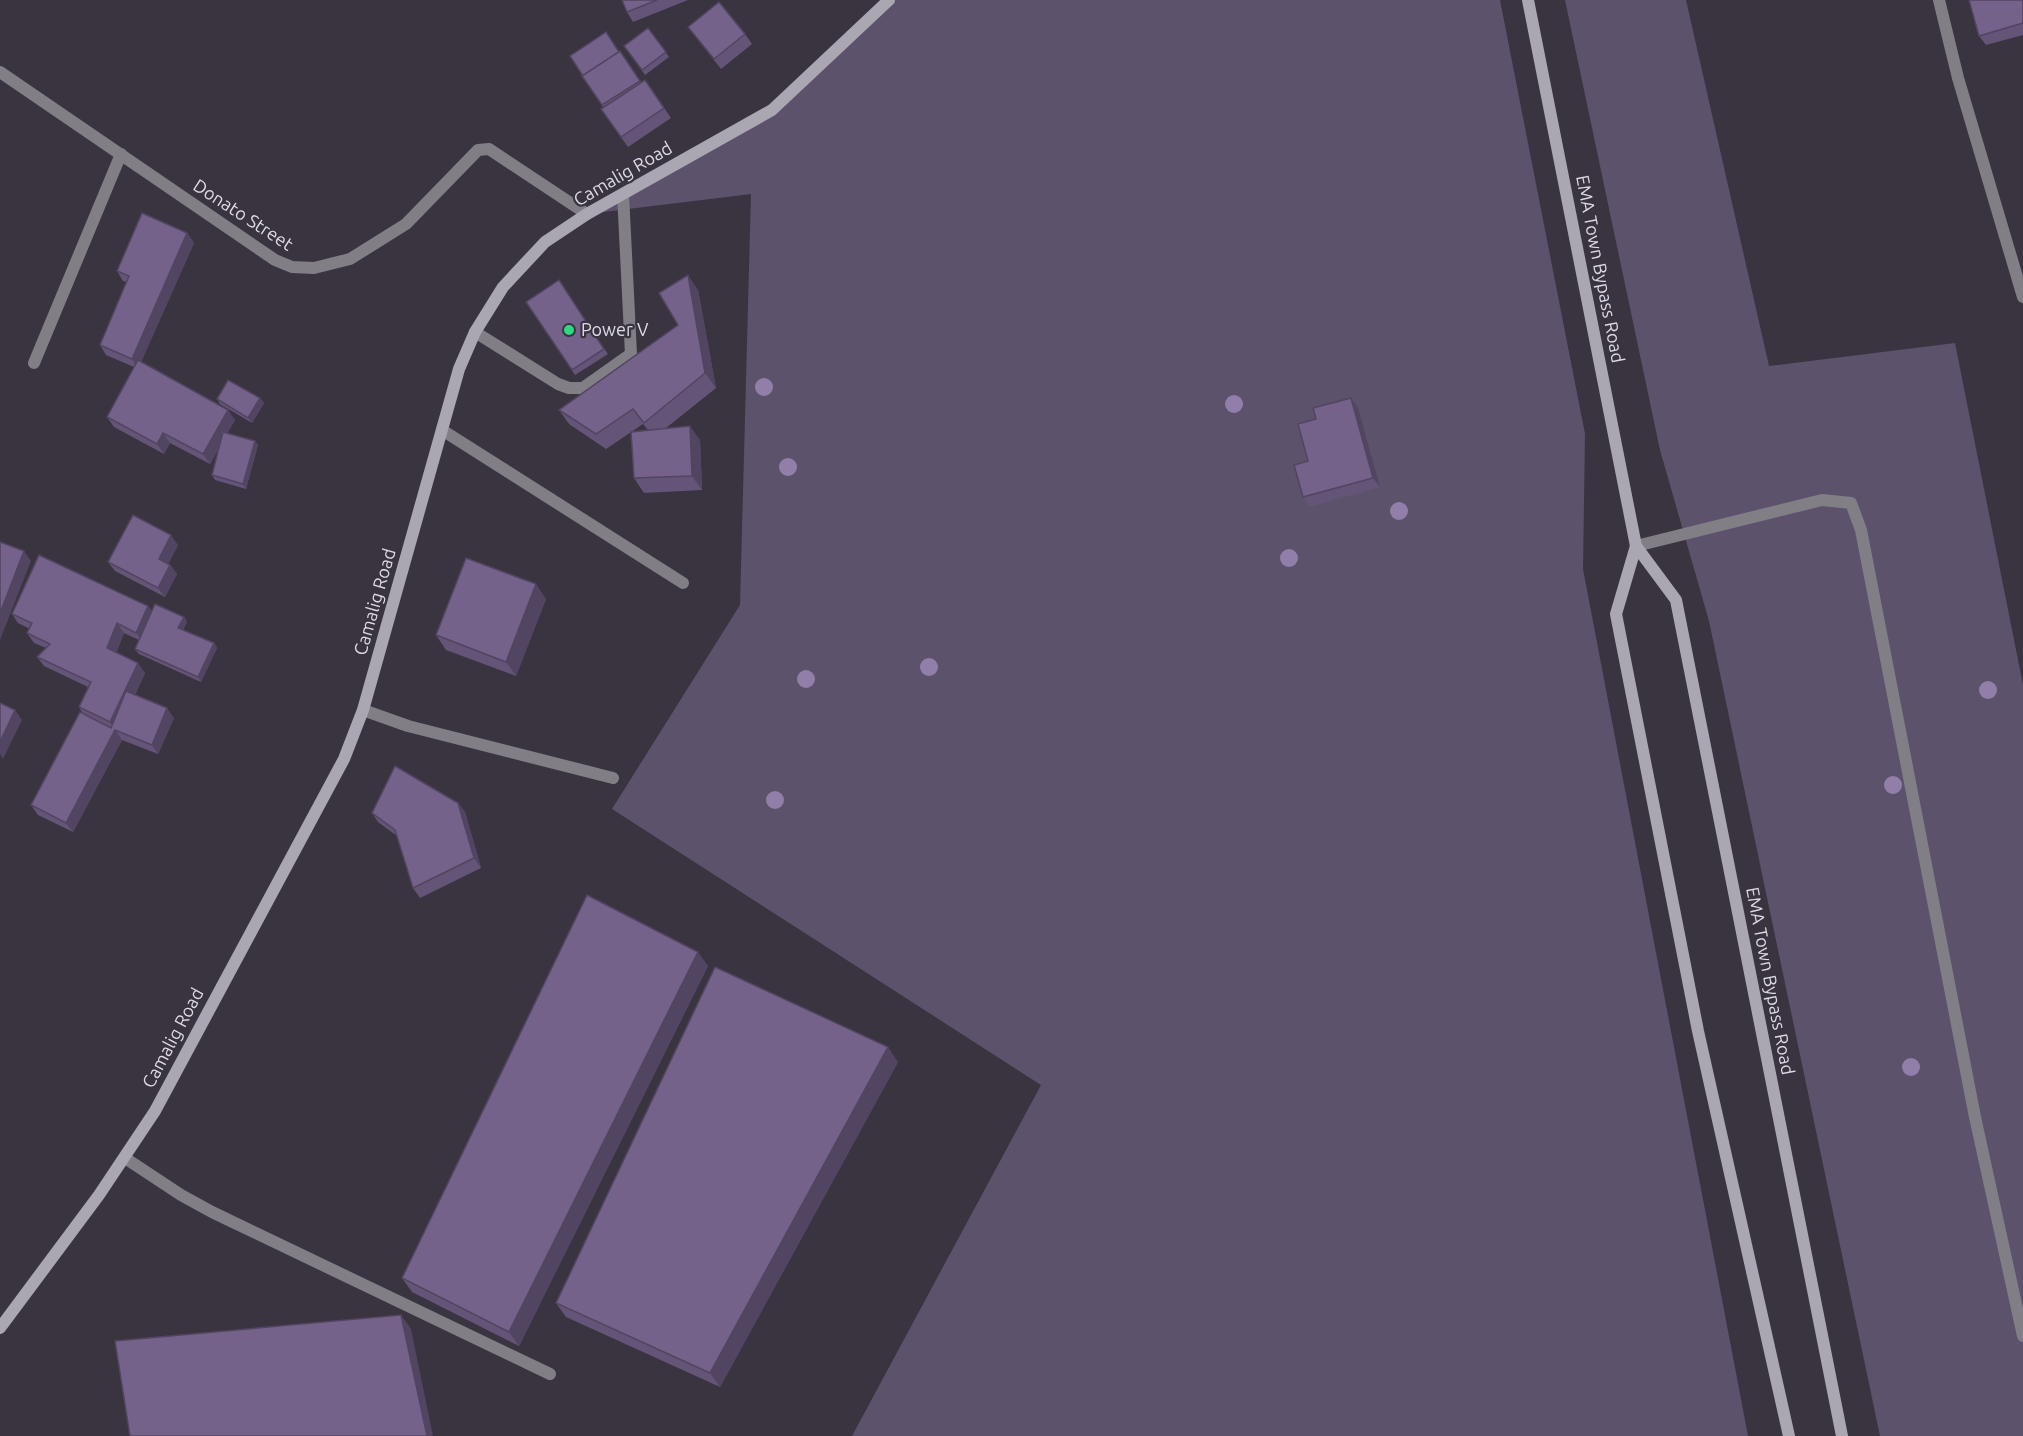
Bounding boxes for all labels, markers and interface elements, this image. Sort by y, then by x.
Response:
street label: Camalig Road [570,137,675,209]
street label: EMA Town Bypass Road [1573,173,1629,364]
street label: Donato Street [190,175,297,254]
place label: Power V [581,319,649,339]
marker: Power V [562,323,576,337]
street label: Camalig Road [349,546,399,657]
street label: EMA Town Bypass Road [1743,885,1799,1076]
street label: Camalig Road [137,984,207,1091]

